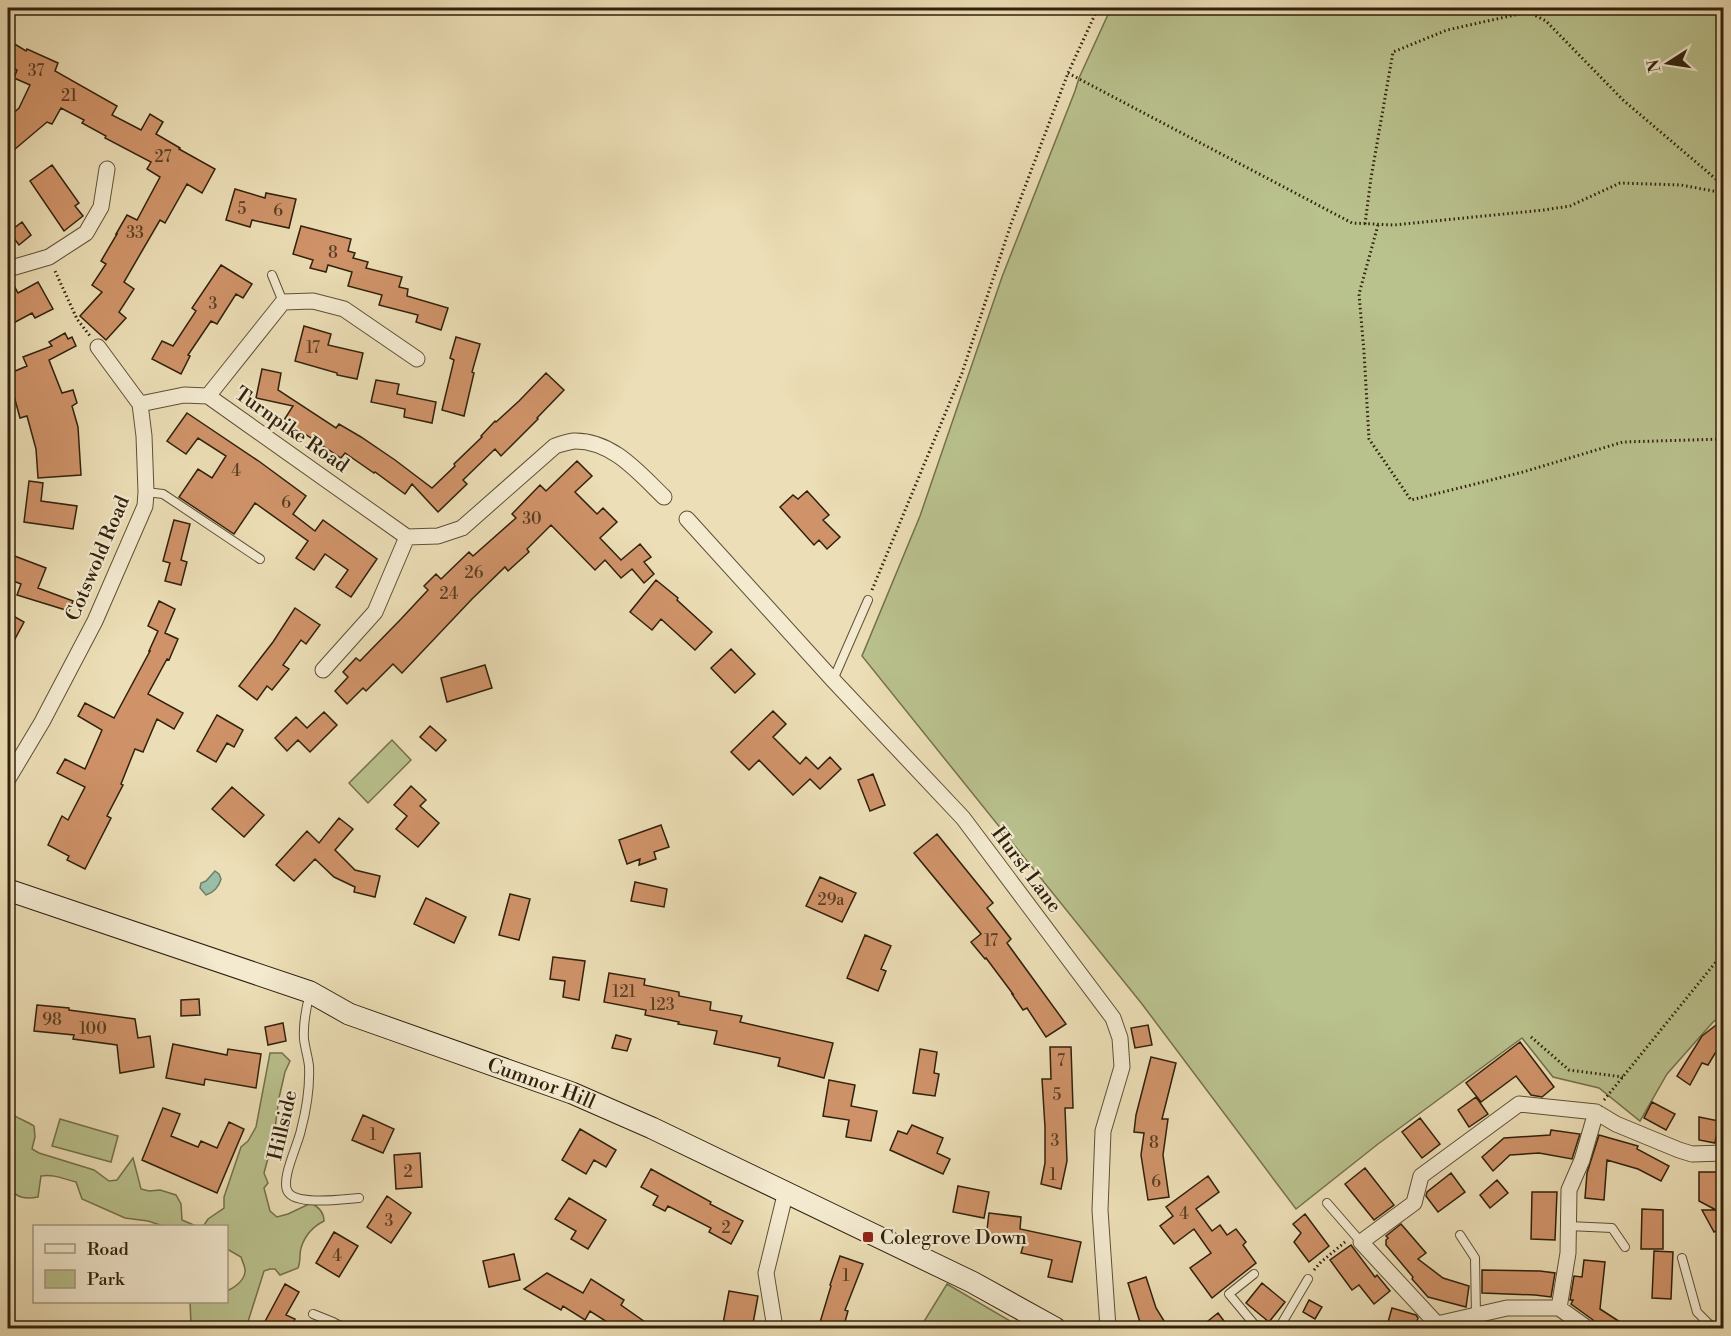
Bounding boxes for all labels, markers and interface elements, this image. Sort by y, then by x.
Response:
north arrow [1638,33,1698,93]
text: N [1643,57,1665,74]
house number: 37 [28,61,44,81]
house number: 21 [61,86,77,106]
house number: 27 [154,147,172,167]
house number: 5 [238,199,247,219]
house number: 6 [273,201,283,221]
house number: 33 [126,223,144,243]
house number: 8 [328,243,338,263]
house number: 3 [209,294,218,314]
house number: 17 [306,338,320,358]
street label: Turnpike Road [229,382,354,479]
house number: 4 [231,461,241,481]
street label: Cotswold Road [61,492,136,625]
house number: 6 [281,493,291,513]
house number: 30 [522,509,542,529]
house number: 26 [465,563,484,583]
house number: 24 [440,584,459,604]
street label: Hurst Lane [985,822,1066,918]
house number: 29a [818,890,845,910]
house number: 17 [984,931,998,951]
house number: 121 [612,982,636,1002]
house number: 123 [649,995,675,1015]
house number: 98 [42,1010,62,1030]
house number: 100 [79,1019,107,1039]
house number: 7 [1057,1051,1065,1071]
street label: Cumnor Hill [484,1053,599,1116]
house number: 5 [1053,1085,1062,1105]
street label: Hillside [263,1088,304,1163]
house number: 1 [370,1125,377,1145]
house number: 3 [1051,1131,1060,1151]
house number: 8 [1149,1133,1159,1153]
house number: 2 [403,1162,413,1182]
house number: 1 [1050,1165,1057,1185]
house number: 6 [1151,1172,1161,1192]
house number: 4 [1179,1204,1189,1224]
house number: 3 [385,1211,394,1231]
house number: 2 [721,1218,731,1238]
legend [33,1225,228,1303]
place label: Colegrove Down [880,1226,1027,1251]
marker: Colegrove Down [861,1230,875,1244]
text: Road [87,1238,130,1261]
house number: 4 [332,1246,342,1266]
house number: 1 [843,1266,850,1286]
text: Park [87,1268,126,1291]

